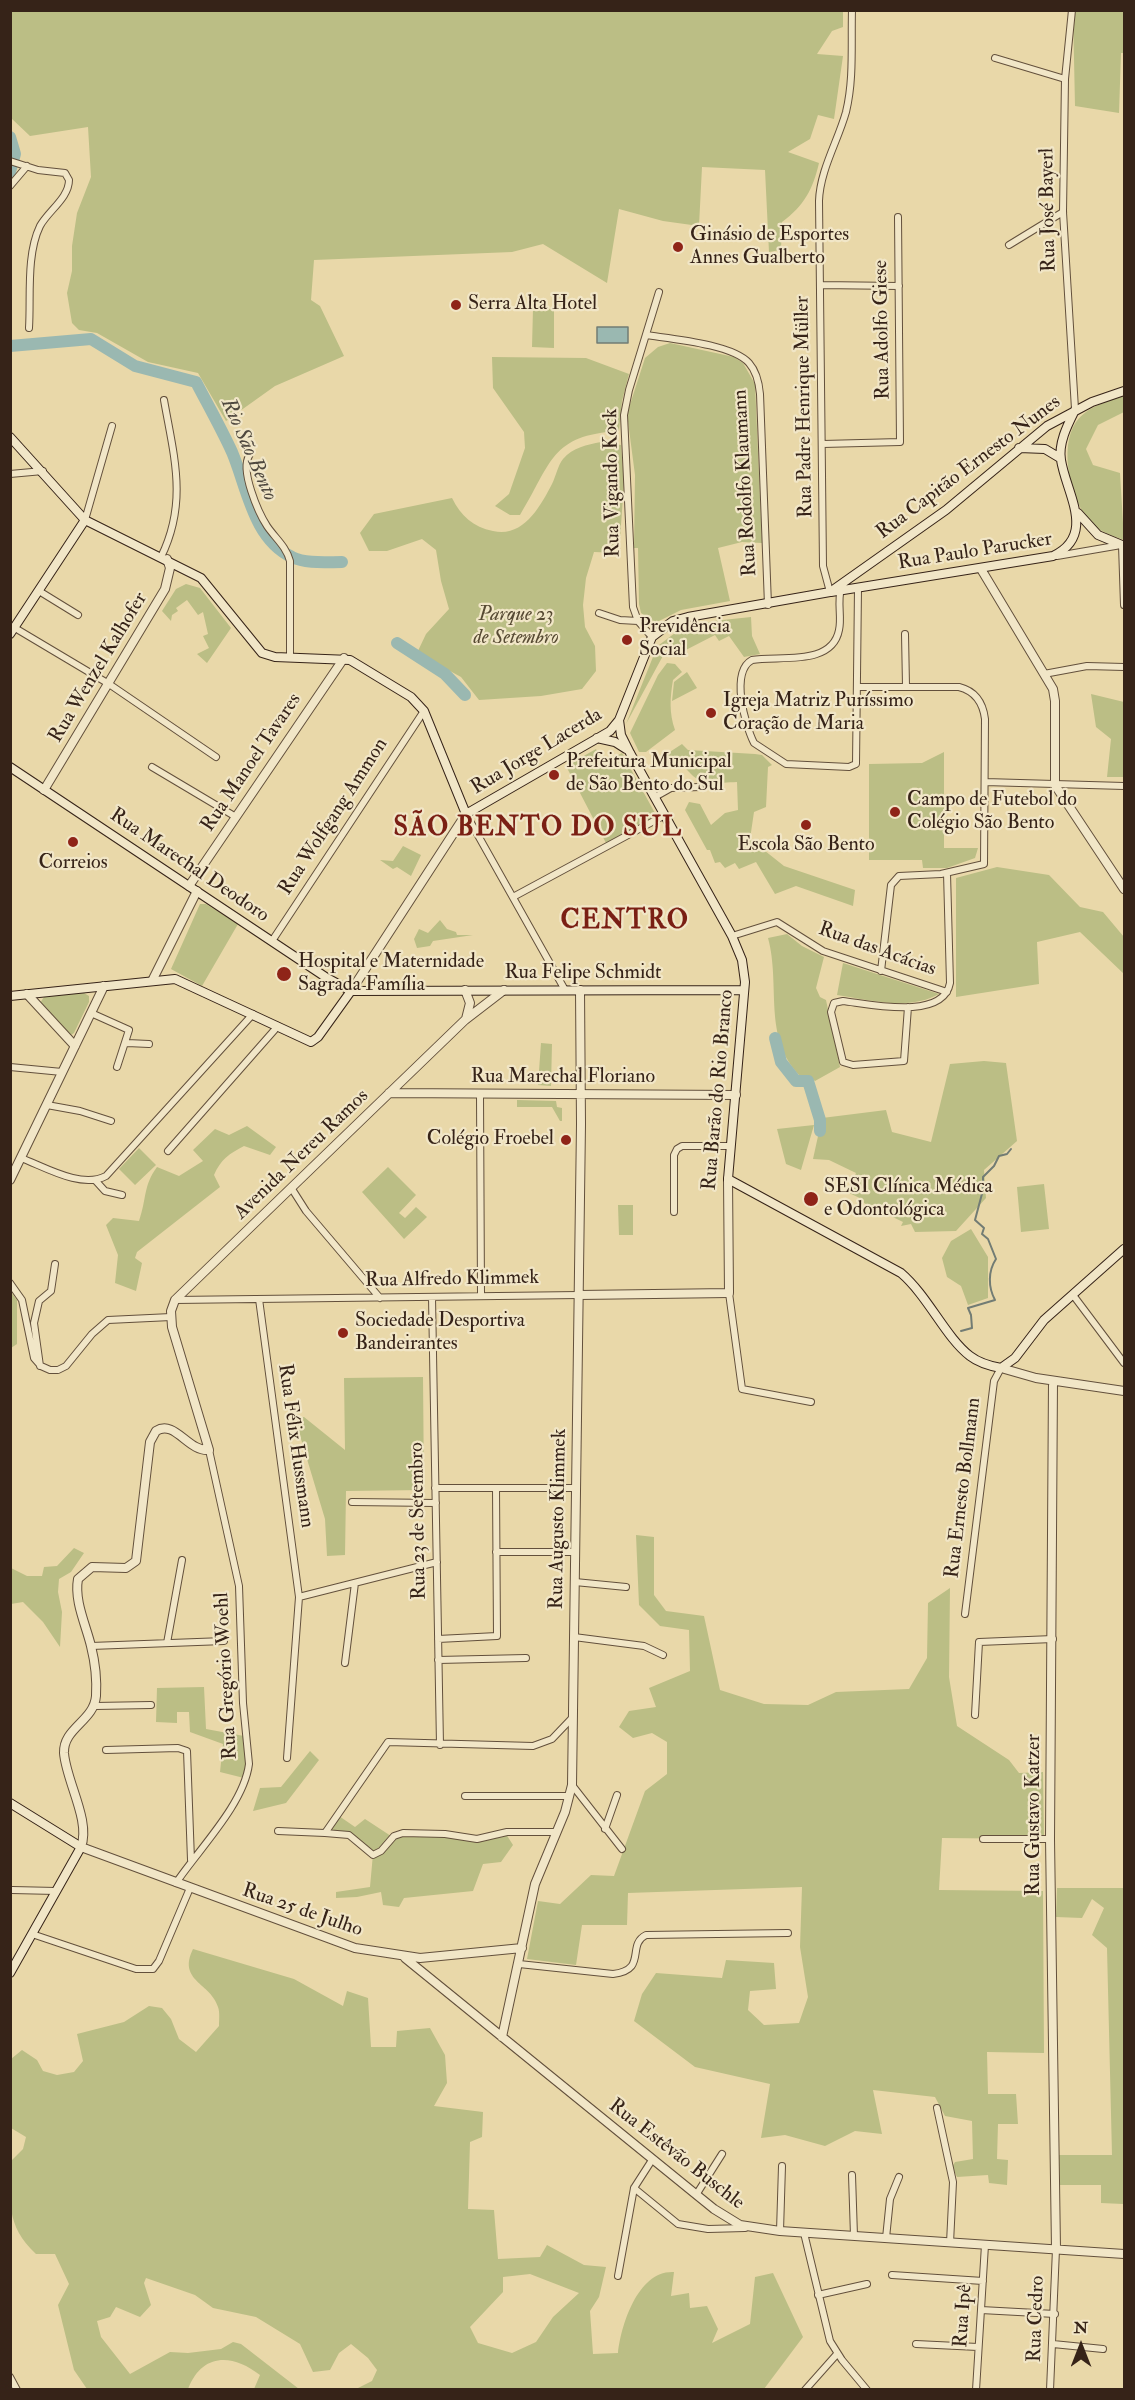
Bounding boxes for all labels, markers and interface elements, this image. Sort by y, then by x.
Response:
street label: Rua José Bayerl [1036,148,1062,272]
place label: Ginásio de Esportes Annes Gualberto [690,224,849,271]
marker: Ginásio de Esportes Annes Gualberto [671,240,685,254]
street label: Rua Adolfo Giese [870,260,896,400]
place label: Serra Alta Hotel [468,293,597,317]
street label: Rua Padre Henrique Müller [791,296,819,518]
marker: Serra Alta Hotel [449,298,463,312]
street label: Rua Rodolfo Klaumann [729,389,763,577]
street label: Rua Capitão Ernesto Nunes [872,391,1066,545]
water label: Rio São Bento [214,395,282,505]
street label: Rua Vigando Kock [600,408,626,558]
street label: Rua Paulo Parucker [896,528,1054,576]
street label: Rua Wenzel Kalhofer [45,588,153,748]
park label: Parque 23 de Setembro [473,604,559,651]
place label: Previdência Social [639,616,730,663]
marker: Previdência Social [620,633,634,647]
street label: Rua Manoel Tavares [197,689,307,837]
place label: Igreja Matriz Puríssimo Coração de Maria [723,690,913,737]
street label: Rua Jorge Lacerda [467,703,607,801]
marker: Igreja Matriz Puríssimo Coração de Maria [704,706,718,720]
street label: Rua Wolfgang Ammon [274,734,394,900]
place label: Prefeitura Municipal de São Bento do Sul [566,751,732,798]
marker: Prefeitura Municipal de São Bento do Sul [547,768,561,782]
place label: Campo de Futebol do Colégio São Bento [907,789,1077,836]
street label: Rua Marechal Deodoro [105,804,273,928]
marker: Campo de Futebol do Colégio São Bento [888,805,902,819]
district label: SÃO BENTO DO SUL [393,813,683,845]
marker: Escola São Bento [799,818,813,832]
place label: Escola São Bento [737,834,875,858]
marker: Correios [66,835,80,849]
place label: Correios [38,852,108,876]
district label: CENTRO [561,906,689,938]
street label: Rua das Acácias [815,918,939,982]
place label: Hospital e Maternidade Sagrada Família [298,951,484,998]
street label: Rua Felipe Schmidt [504,962,662,986]
marker: Hospital e Maternidade Sagrada Família [275,965,293,983]
street label: Rua Barão do Rio Branco [698,989,740,1191]
street label: Rua Marechal Floriano [471,1066,655,1090]
street label: Avenida Nereu Ramos [230,1085,374,1225]
place label: Colégio Froebel [427,1128,554,1152]
marker: Colégio Froebel [559,1133,573,1147]
place label: SESI Clínica Médica e Odontológica [824,1176,993,1223]
marker: SESI Clínica Médica e Odontológica [802,1190,820,1208]
street label: Rua Alfredo Klimmek [365,1266,539,1294]
place label: Sociedade Desportiva Bandeirantes [355,1310,525,1357]
marker: Sociedade Desportiva Bandeirantes [336,1326,350,1340]
street label: Rua Félix Hussmann [272,1362,318,1530]
street label: Rua Ernesto Bollmann [941,1396,987,1580]
street label: Rua Augusto Klimmek [545,1428,573,1610]
street label: Rua 23 de Setembro [406,1442,432,1600]
street label: Rua Gregório Woehl [211,1592,243,1760]
street label: Rua Gustavo Katzer [1023,1734,1047,1896]
street label: Rua 25 de Julho [239,1879,365,1943]
street label: Rua Estêvão Buschle [603,2094,749,2216]
street label: Rua Cedro [1023,2275,1051,2363]
street label: Rua Ipê [950,2284,978,2348]
north arrow [1051,2316,1111,2376]
text: N [1074,2318,1088,2338]

